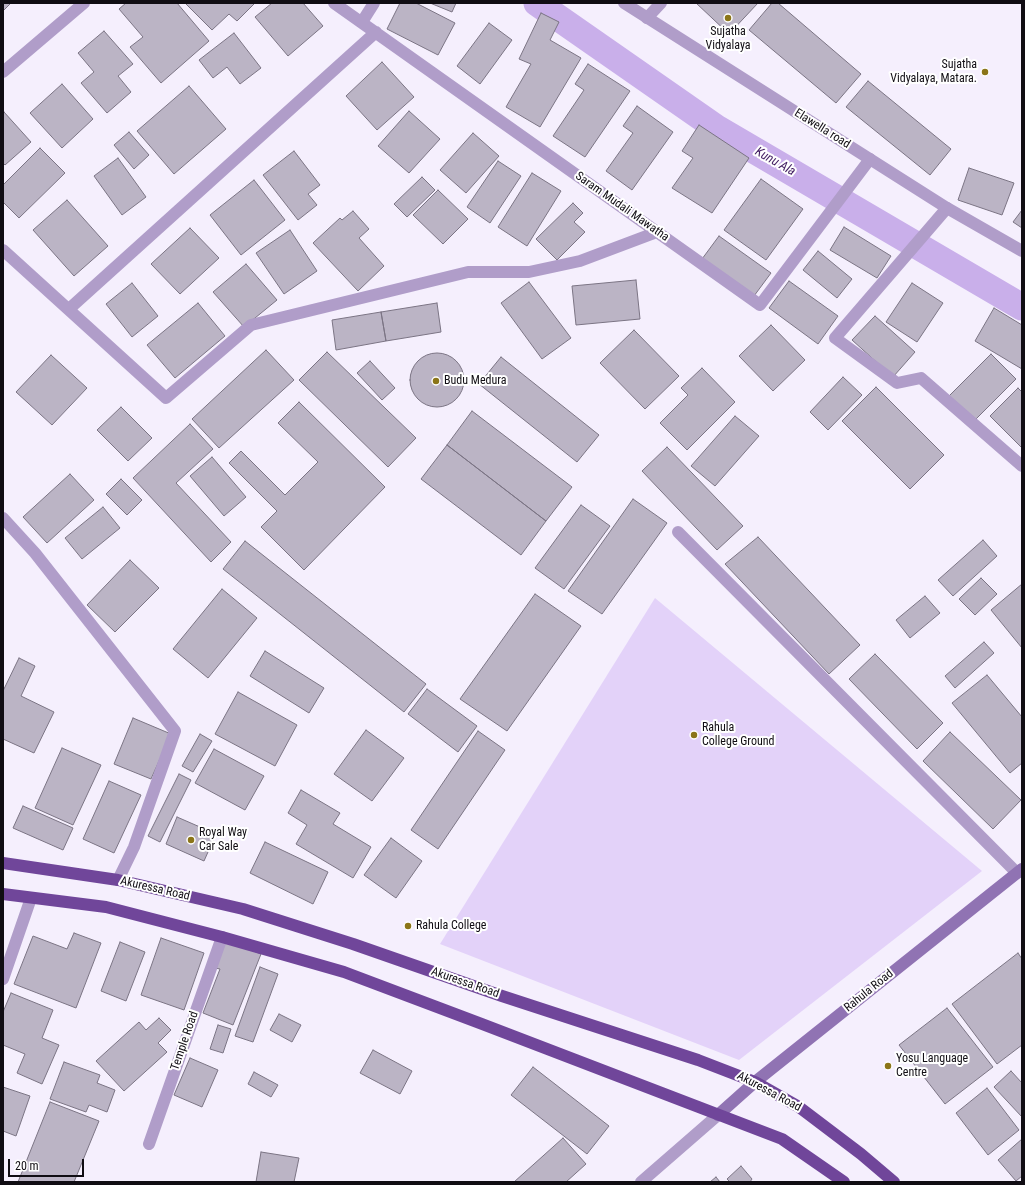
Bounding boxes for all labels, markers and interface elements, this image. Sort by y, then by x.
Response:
marker: Sujatha Vidyalaya [723,13,733,23]
place label: Sujatha Vidyalaya [705,25,751,53]
place label: Sujatha Vidyalaya, Matara. [890,58,977,86]
marker: Sujatha Vidyalaya, Matara. [980,67,990,77]
street label: Elawella road [791,106,853,152]
water label: Kunu Ala [752,144,798,180]
street label: Saram Mudali Mawatha [572,169,672,245]
place label: Budu Medura [444,374,506,388]
marker: Budu Medura [431,376,441,386]
place label: Rahula College Ground [702,721,774,749]
marker: Rahula College Ground [689,730,699,740]
place label: Royal Way Car Sale [199,826,247,854]
marker: Royal Way Car Sale [186,835,196,845]
street label: Akuressa Road [119,874,191,904]
place label: Rahula College [416,919,486,933]
marker: Rahula College [403,921,413,931]
street label: Akuressa Road [429,965,501,1001]
street label: Rahula Road [842,967,896,1015]
street label: Temple Road [168,1010,202,1072]
place label: Yosu Language Centre [896,1052,968,1080]
marker: Yosu Language Centre [883,1061,893,1071]
street label: Akuressa Road [734,1069,804,1115]
scale bar [10,1151,86,1177]
text: 20 m [15,1159,39,1173]

